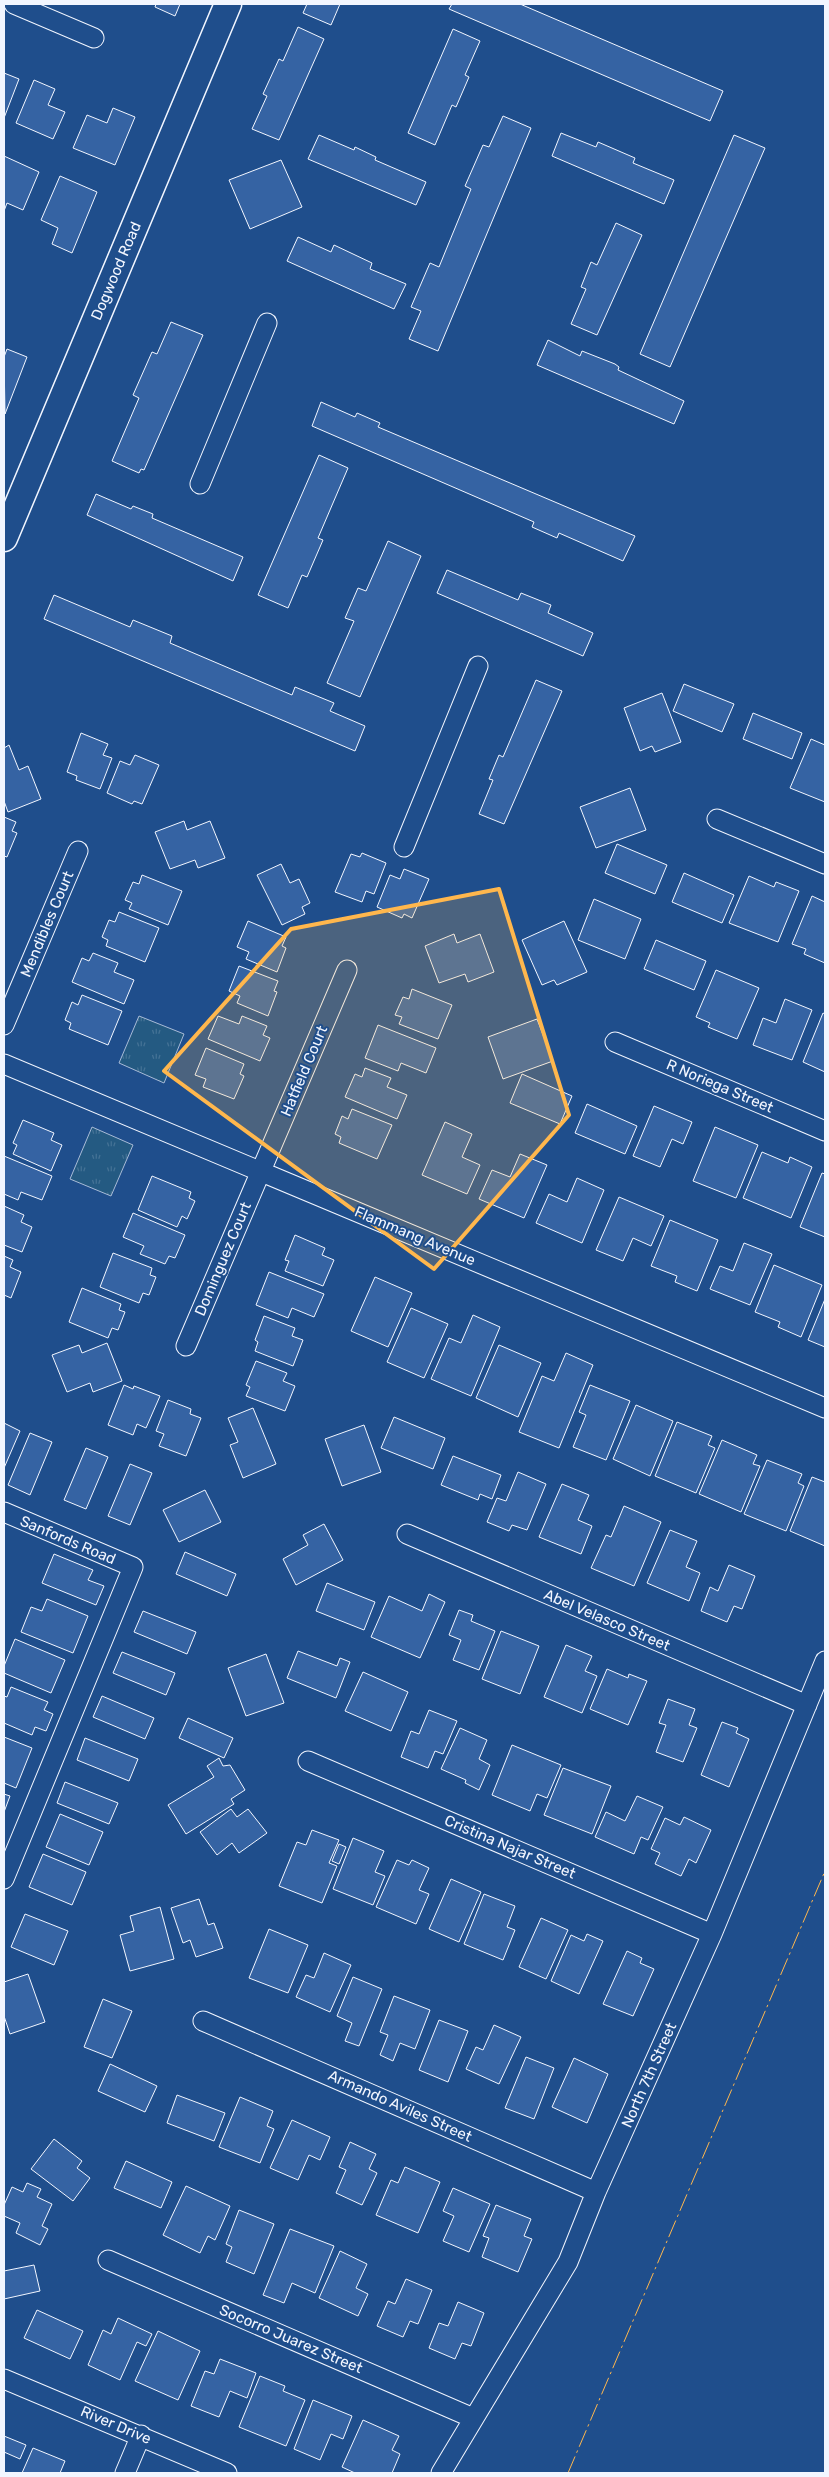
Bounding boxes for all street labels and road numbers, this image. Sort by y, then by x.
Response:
street label: Dogwood Road [87,219,145,323]
street label: Mendibles Court [17,868,77,980]
street label: Hatfield Court [277,1023,331,1119]
street label: R Noriega Street [664,1055,776,1117]
street label: Dominguez Court [191,1199,255,1319]
street label: Flammang Avenue [352,1202,478,1270]
street label: Sanfords Road [17,1512,119,1568]
street label: Abel Velasco Street [541,1585,673,1655]
street label: Cristina Najar Street [442,1811,578,1883]
street label: North 7th Street [618,2020,680,2130]
street label: Armando Aviles Street [325,2066,475,2146]
street label: Socorro Juarez Street [217,2301,365,2377]
street label: River Drive [78,2402,154,2448]

